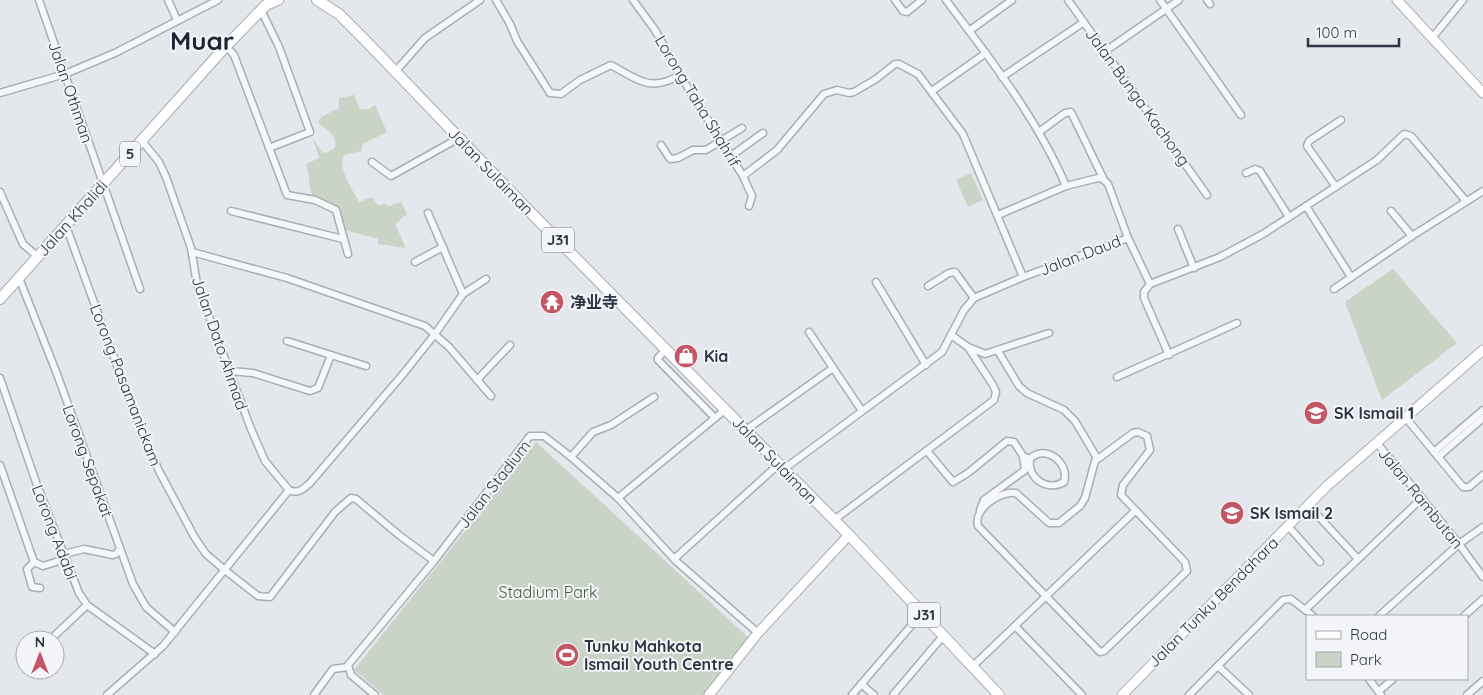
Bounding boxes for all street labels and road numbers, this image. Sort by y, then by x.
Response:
street label: Jalan Bunga Kachong [1081,24,1195,170]
street label: Lorong Taha Shahrif [651,31,745,171]
street label: Jalan Othman [44,39,98,145]
street label: Jalan Sulaiman [444,123,538,219]
road number: 5 [120,142,140,166]
street label: Jalan Khalidi [33,176,111,260]
road number: J31 [542,228,574,252]
street label: Jalan Daud [1036,230,1124,280]
street label: Jalan Dato Ahmad [188,274,252,412]
street label: Lorong Pasamanickam [86,301,166,469]
street label: Lorong Sepakat [58,402,118,520]
street label: Jalan Sulaiman [728,412,822,508]
street label: Jalan Stadium [453,436,535,532]
street label: Jalan Rambutan [1374,443,1468,553]
street label: Lorong Adabi [28,482,82,582]
street label: Jalan Tunku Bendahara [1144,533,1282,671]
road number: J31 [908,602,940,628]

